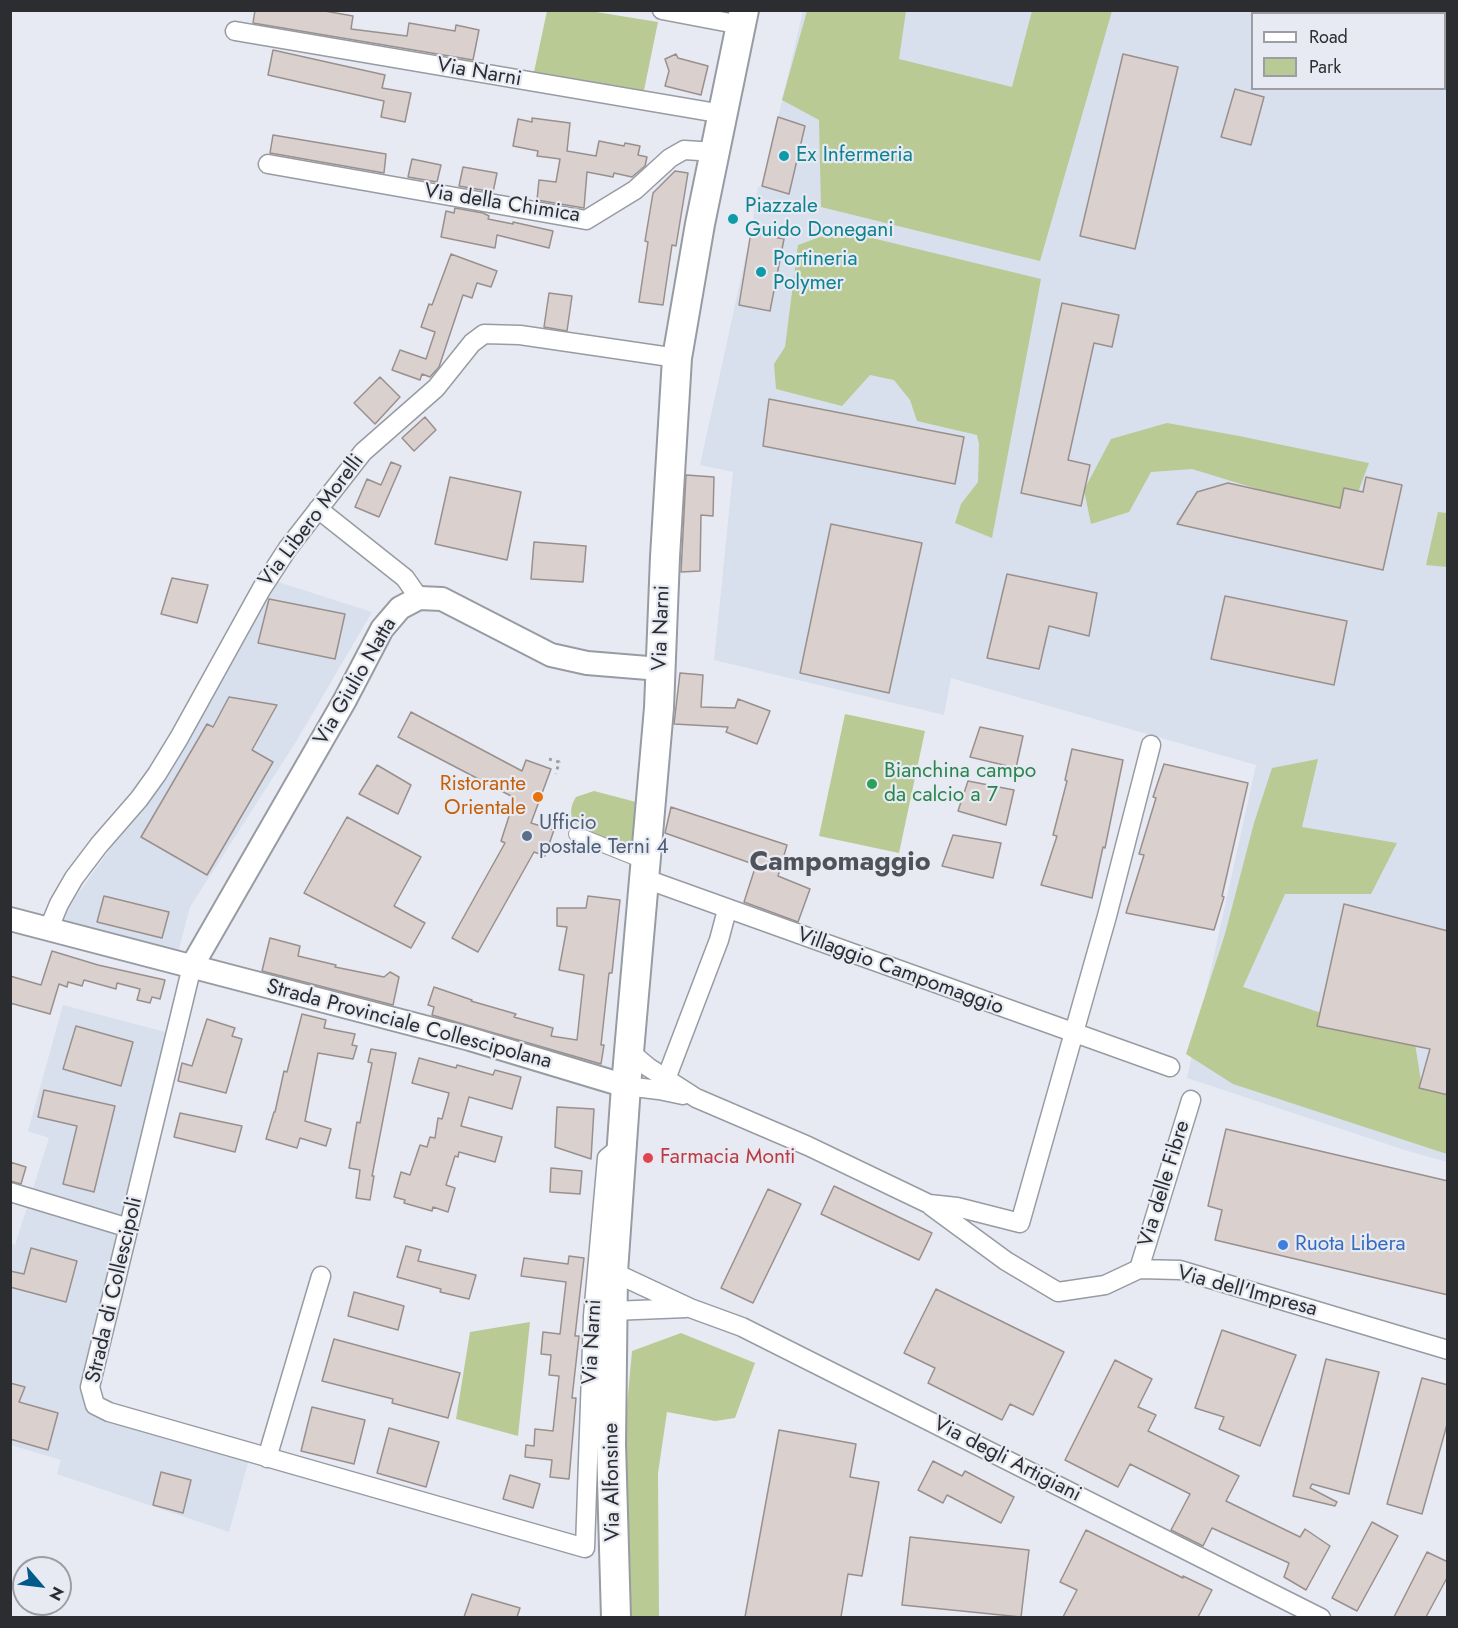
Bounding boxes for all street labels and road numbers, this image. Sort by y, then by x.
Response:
street label: Via Narni [435,53,523,93]
street label: Via della Chimica [422,179,582,229]
street label: Via Libero Morelli [254,450,370,592]
street label: Via Narni [648,585,676,671]
street label: Via Giulio Natta [309,614,403,750]
street label: Villaggio Campomaggio [793,923,1007,1021]
street label: Strada Provinciale Collescipolana [264,975,554,1075]
street label: Via delle Fibre [1134,1118,1196,1250]
street label: Strada di Collescipoli [81,1195,149,1385]
street label: Via dell'Impresa [1174,1261,1320,1323]
street label: Via Narni [578,1299,608,1385]
street label: Via degli Artigiani [929,1412,1085,1508]
street label: Via Alfonsine [599,1422,627,1542]

